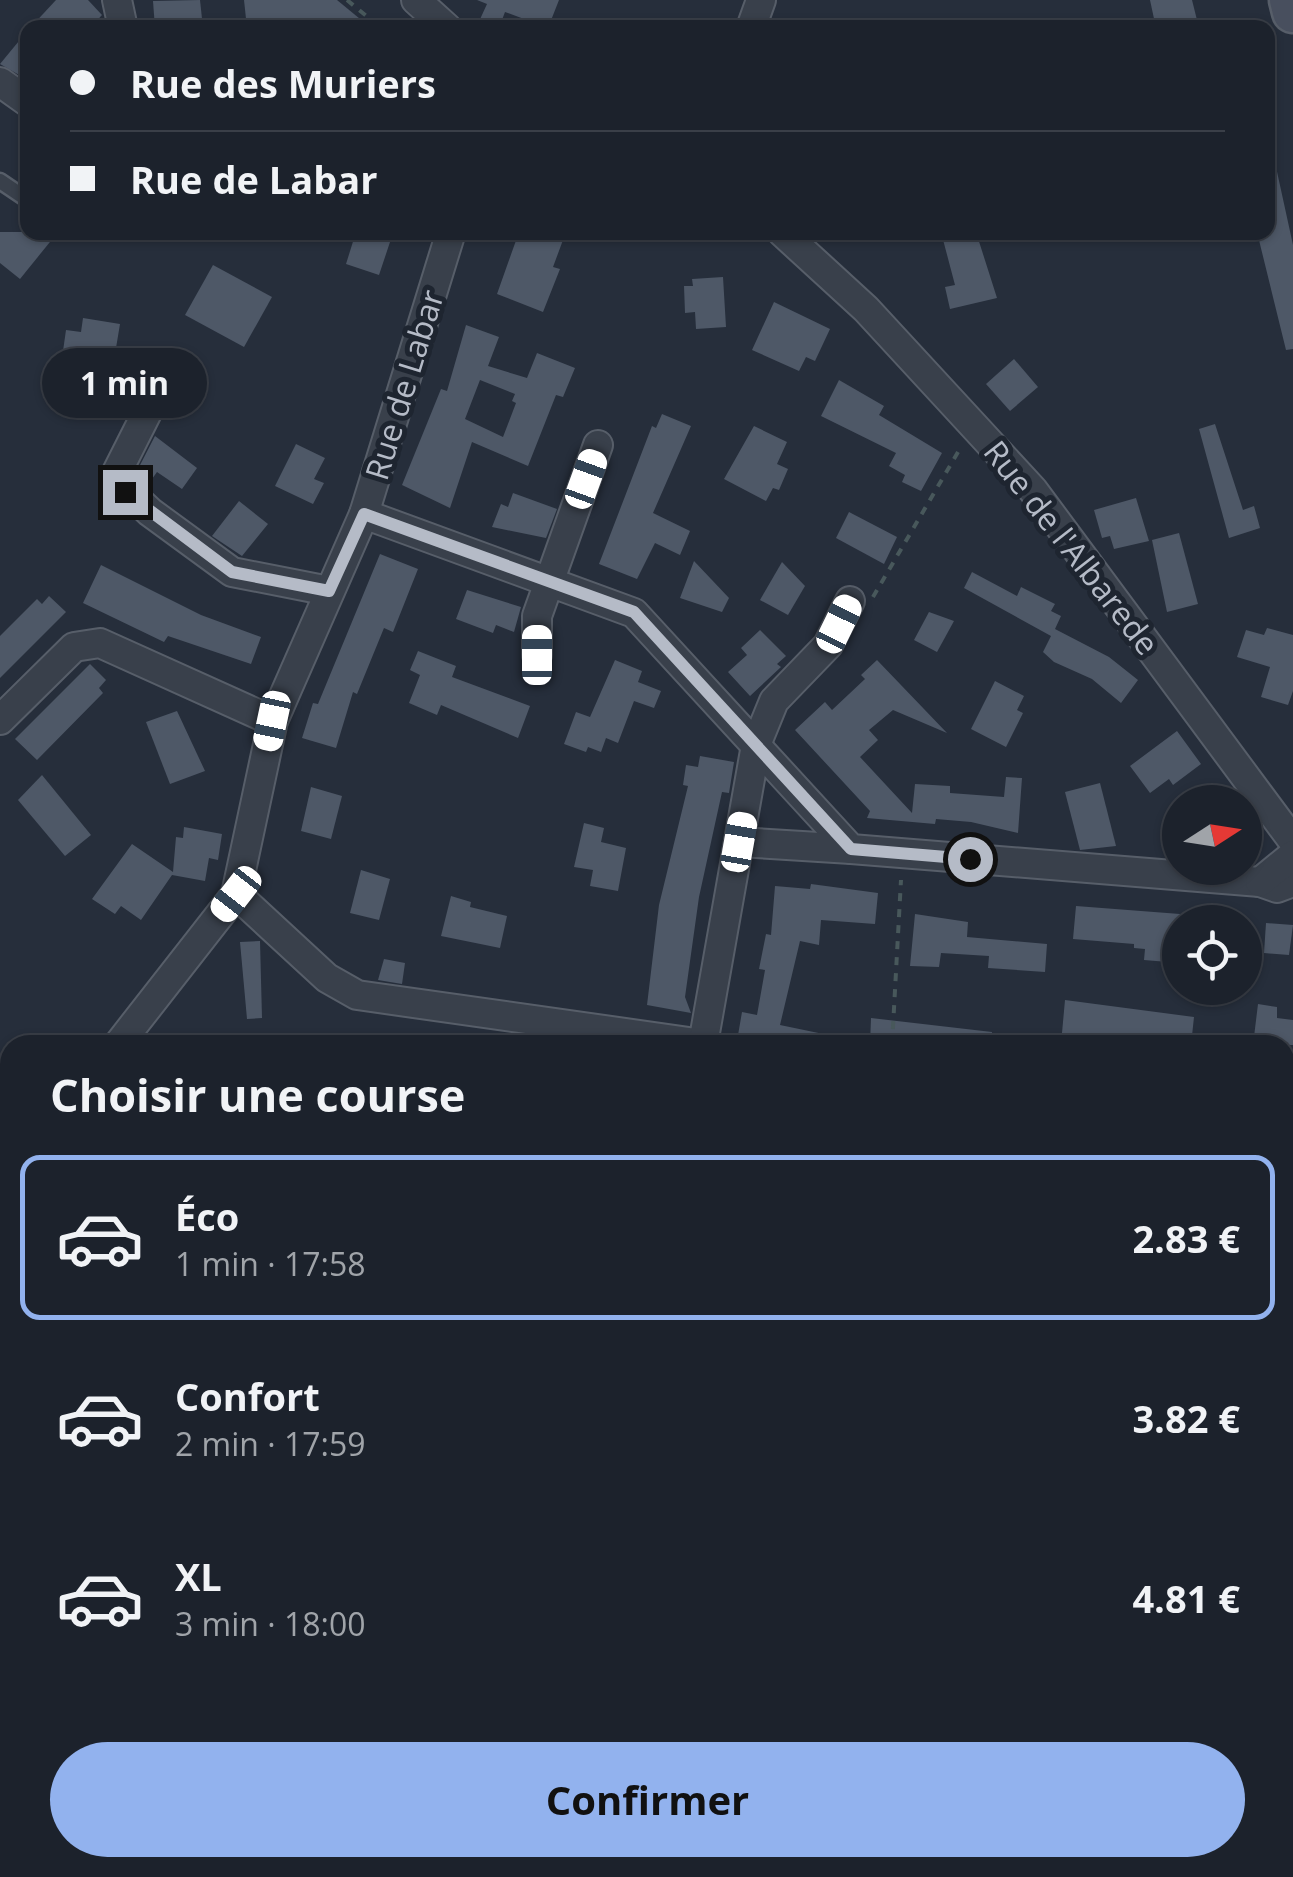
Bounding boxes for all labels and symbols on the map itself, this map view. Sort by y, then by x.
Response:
street label: Rue de Labar [354,284,453,485]
callout: 1 min [42,347,208,417]
street label: Rue de l'Albarede [975,431,1169,663]
car [562,446,610,512]
route end [103,470,148,515]
car [812,590,866,658]
car [522,625,552,685]
car [251,689,293,753]
north arrow [1162,785,1262,885]
car [719,810,759,874]
route start [948,837,993,882]
car [206,861,266,927]

